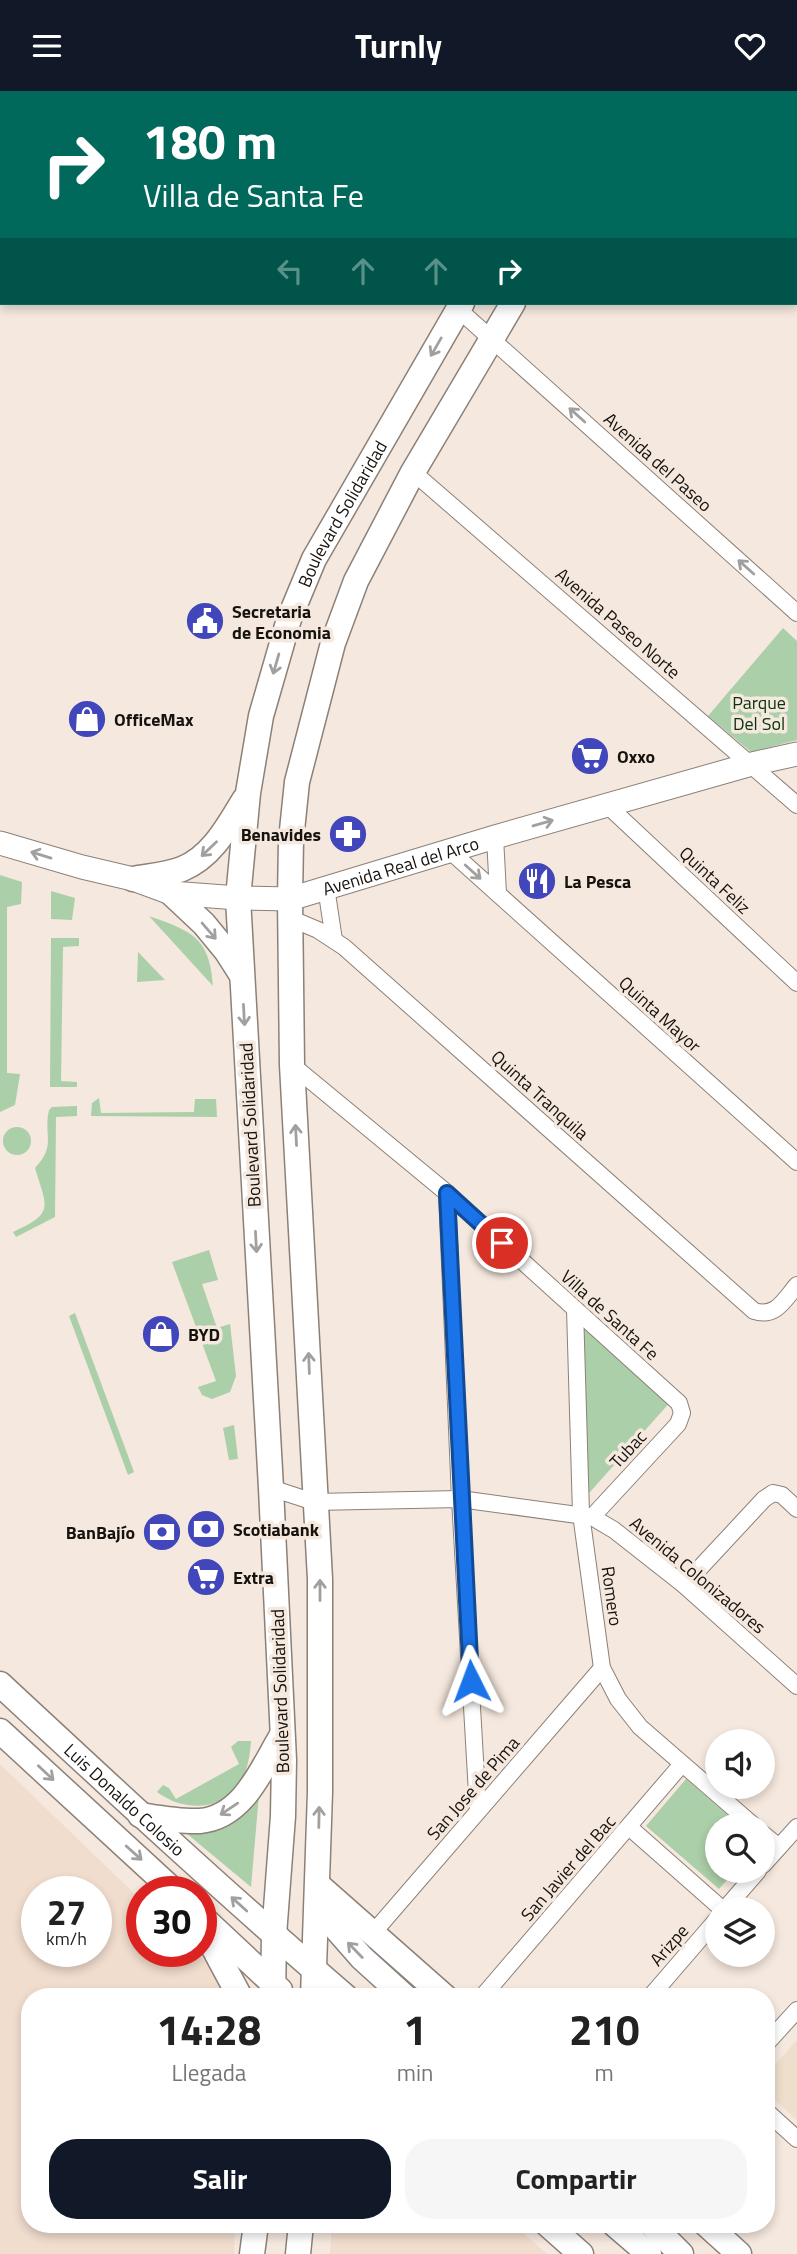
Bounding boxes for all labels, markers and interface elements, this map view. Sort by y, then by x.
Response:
text: Turnly [355,22,442,70]
icon: menu [28,27,66,65]
icon: heart [731,27,769,65]
text: 180 m [143,103,277,178]
icon: right [28,119,119,210]
text: Villa de Santa Fe [143,171,364,219]
icon: left [271,252,309,290]
icon: ahead [344,252,382,290]
icon: ahead [417,252,455,290]
icon: right [490,252,528,290]
one-way arrow [429,336,442,357]
street label: Avenida del Paseo [598,406,718,518]
one-way arrow [568,407,586,423]
street label: Boulevard Solidaridad [290,435,393,591]
one-way arrow [738,559,755,576]
street label: Avenida Paseo Norte [550,561,686,685]
place label: Secretaria de Economia [232,598,331,646]
public building icon: Secretaria de Economia [184,600,226,642]
one-way arrow [268,653,281,675]
park label: Parque Del Sol [732,689,786,737]
shop icon: OfficeMax [66,698,108,740]
place label: OfficeMax [114,706,194,733]
supermarket icon: Oxxo [569,735,611,777]
place label: Oxxo [617,743,655,770]
pharmacy icon: Benavides [327,813,369,855]
one-way arrow [531,816,554,829]
place label: Benavides [241,821,321,848]
street label: Avenida Real del Arco [319,829,482,902]
street label: Quinta Feliz [673,840,757,920]
one-way arrow [201,841,218,858]
one-way arrow [30,848,52,861]
restaurant icon: La Pesca [516,860,558,902]
one-way arrow [464,864,482,880]
place label: La Pesca [564,868,631,895]
one-way arrow [201,922,217,940]
street label: Quinta Mayor [613,970,707,1058]
one-way arrow [237,1003,250,1026]
street label: Boulevard Solidaridad [232,1042,268,1208]
street label: Quinta Tranquila [485,1044,595,1146]
one-way arrow [290,1124,303,1147]
pin [472,1213,532,1273]
icon: arrive [483,1224,521,1262]
one-way arrow [250,1231,263,1254]
street label: Villa de Santa Fe [555,1263,665,1367]
shop icon: BYD [140,1313,182,1355]
place label: BYD [188,1321,220,1348]
one-way arrow [302,1351,315,1374]
street label: Tubac [603,1424,653,1474]
bank icon: Scotiabank [185,1508,227,1550]
street label: Avenida Colonizadores [624,1510,772,1640]
bank icon: BanBajío [141,1511,183,1553]
place label: Scotiabank [233,1516,320,1543]
place label: BanBajío [66,1519,135,1546]
supermarket icon: Extra [185,1556,227,1598]
place label: Extra [233,1564,274,1591]
street label: Romero [594,1564,630,1628]
one-way arrow [313,1578,327,1601]
street label: Boulevard Solidaridad [264,1608,296,1774]
position arrow [434,1644,508,1718]
map controls [705,1729,775,1967]
button: sound [705,1729,775,1799]
street label: San Jose de Pima [420,1730,526,1846]
street label: Luis Donaldo Colosio [58,1737,191,1862]
one-way arrow [37,1765,54,1782]
one-way arrow [220,1802,239,1816]
one-way arrow [312,1806,326,1829]
street label: San Javier del Bac [514,1809,622,1927]
button: search [705,1813,775,1883]
one-way arrow [125,1845,142,1862]
speed limit sign: 30 [126,1876,217,1967]
text: 27 [47,1885,86,1939]
one-way arrow [230,1896,248,1912]
button: layers [705,1897,775,1967]
street label: Arizpe [643,1918,695,1972]
text: km/h [46,1925,87,1952]
one-way arrow [346,1942,363,1959]
text: 14:28 [156,1997,261,2061]
text: 1 [403,1997,427,2061]
text: 210 [569,1997,639,2061]
text: Llegada [171,2055,246,2090]
text: min [397,2055,433,2090]
text: m [595,2055,614,2090]
button: Salir [49,2139,391,2219]
button: Compartir [405,2139,747,2219]

